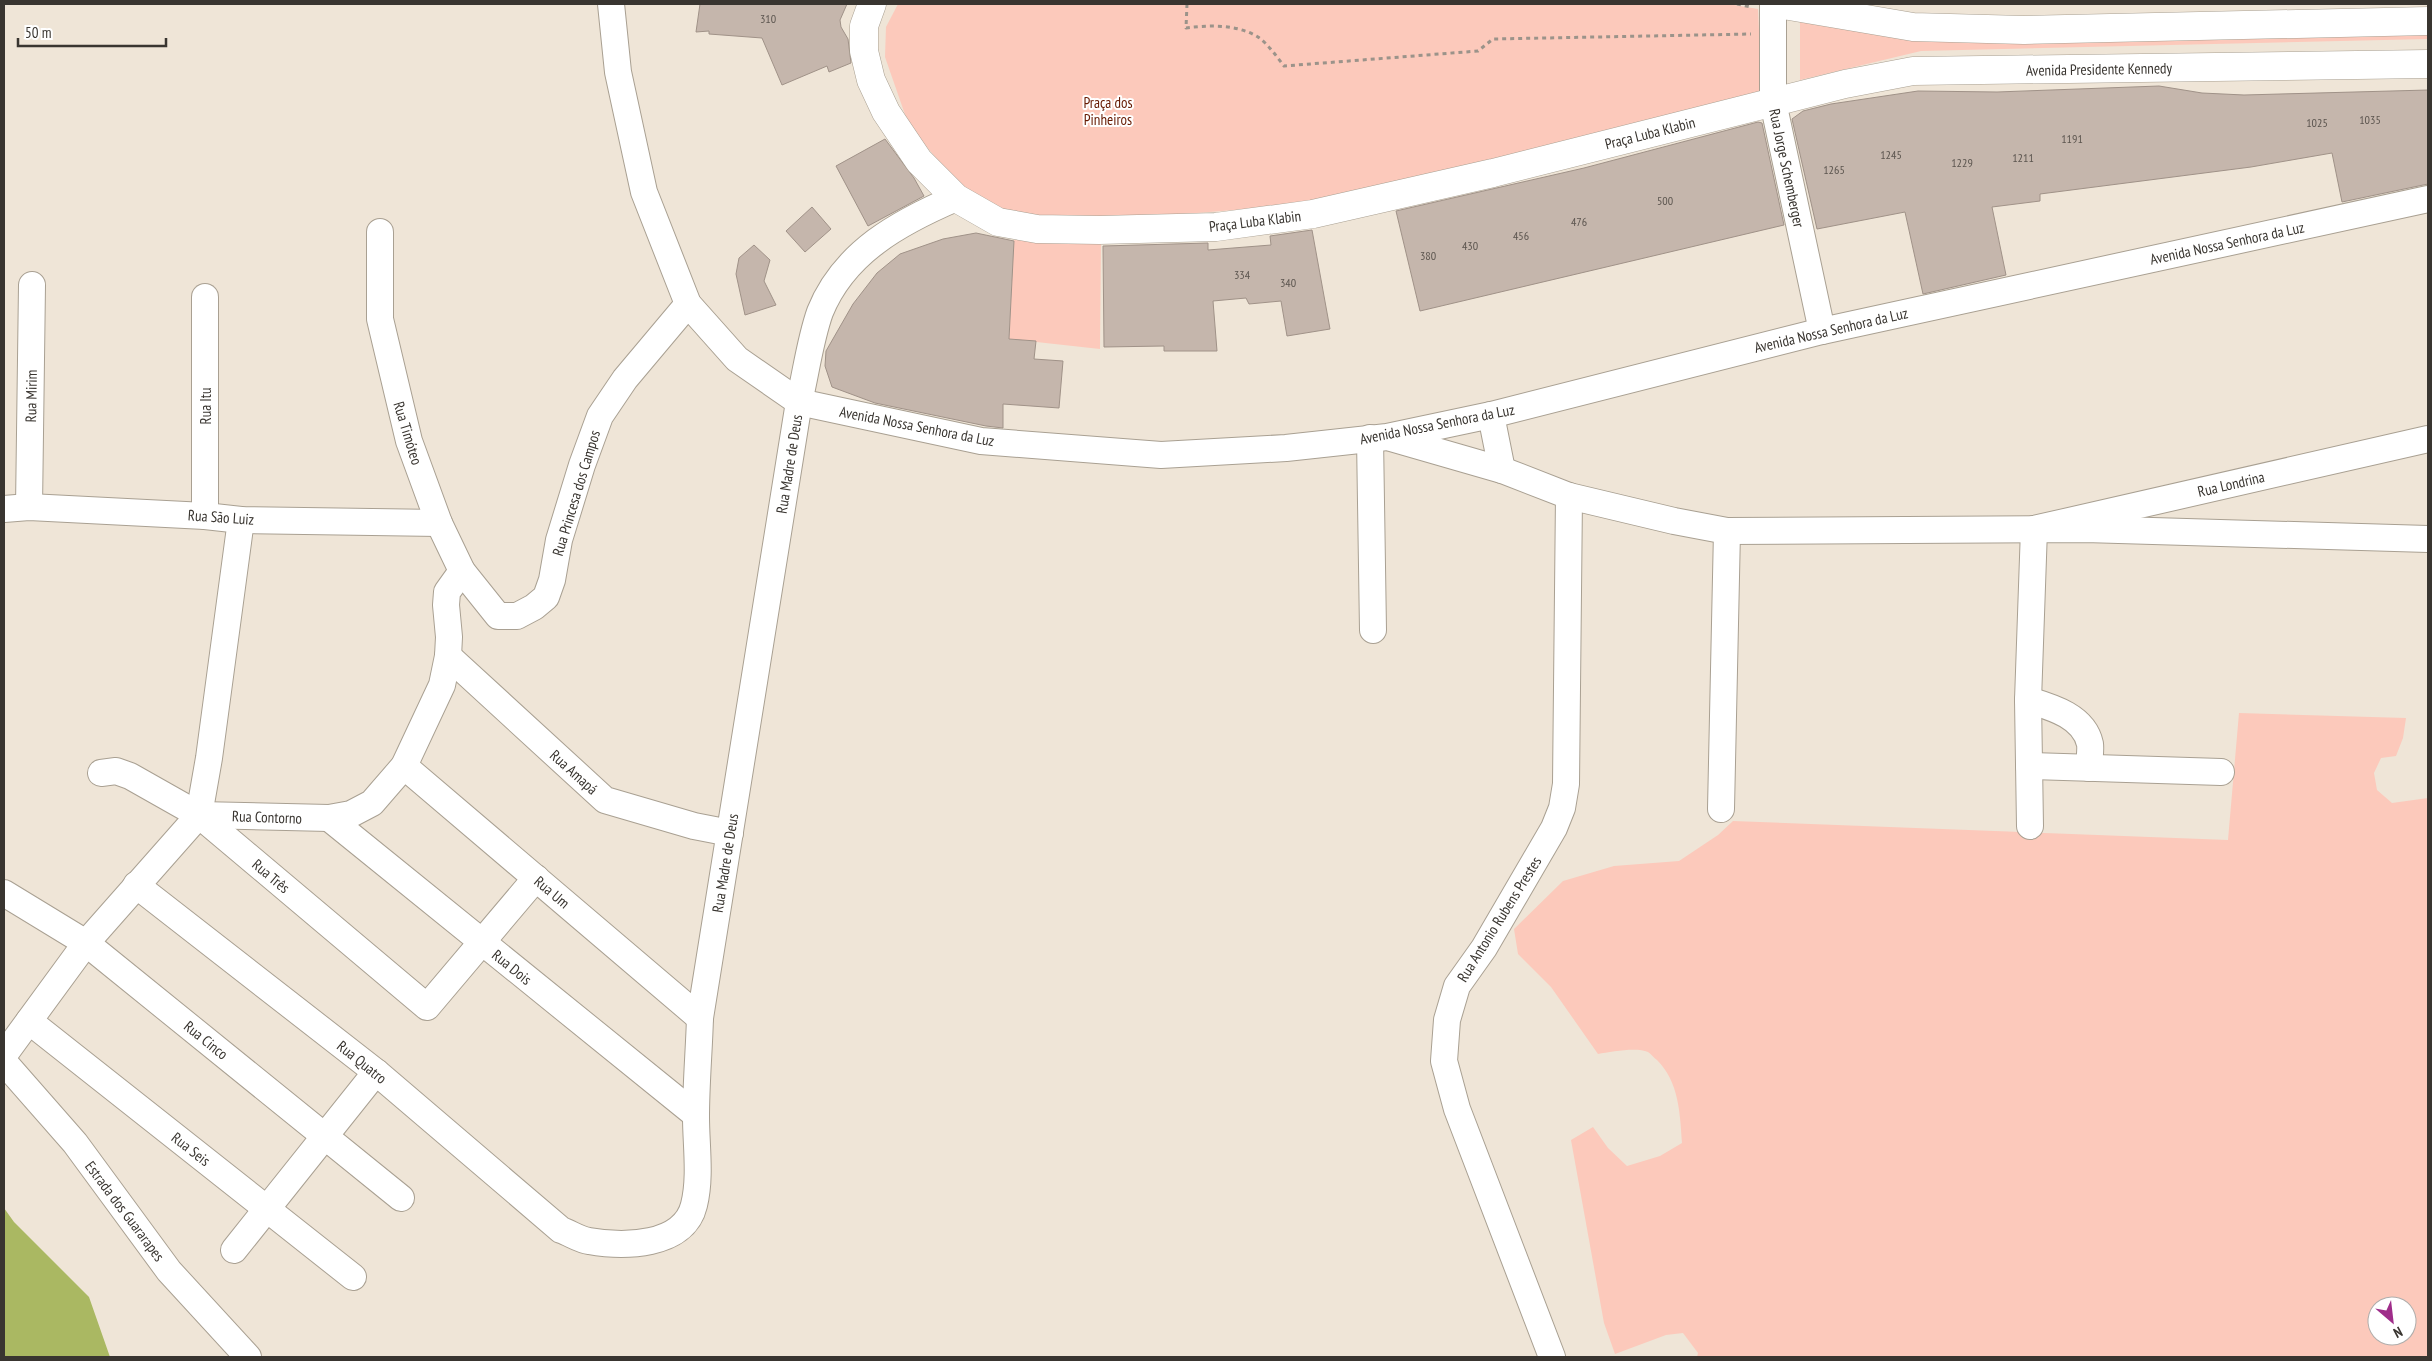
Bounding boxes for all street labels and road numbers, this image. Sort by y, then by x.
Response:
street label: Avenida Presidente Kennedy [2026,58,2173,80]
street label: Rua Jorge Schemberger [1765,107,1809,230]
street label: Praça Luba Klabin [1603,113,1697,153]
street label: Praça Luba Klabin [1208,206,1302,236]
street label: Avenida Nossa Senhora da Luz [2148,217,2306,269]
street label: Avenida Nossa Senhora da Luz [1752,303,1910,357]
street label: Rua Mirim [21,369,41,423]
street label: Rua Itu [196,387,215,425]
street label: Rua Timóteo [389,399,427,467]
street label: Avenida Nossa Senhora da Luz [1358,400,1516,448]
street label: Avenida Nossa Senhora da Luz [838,402,996,450]
street label: Rua Madre de Deus [772,413,806,515]
street label: Rua Princesa dos Campos [548,428,604,558]
street label: Rua Londrina [2196,467,2266,501]
street label: Rua São Luiz [187,505,255,529]
street label: Rua Amapá [546,746,602,798]
street label: Rua Contorno [232,806,302,828]
street label: Rua Madre de Deus [708,812,742,914]
street label: Rua Antonio Rubens Prestes [1453,853,1545,985]
street label: Rua Três [248,855,294,897]
street label: Rua Um [530,872,574,912]
street label: Rua Dois [488,945,536,989]
street label: Rua Cinco [180,1017,232,1063]
street label: Rua Quatro [333,1036,391,1088]
street label: Rua Seis [168,1128,214,1170]
street label: Estrada dos Guararapes [81,1157,169,1265]

